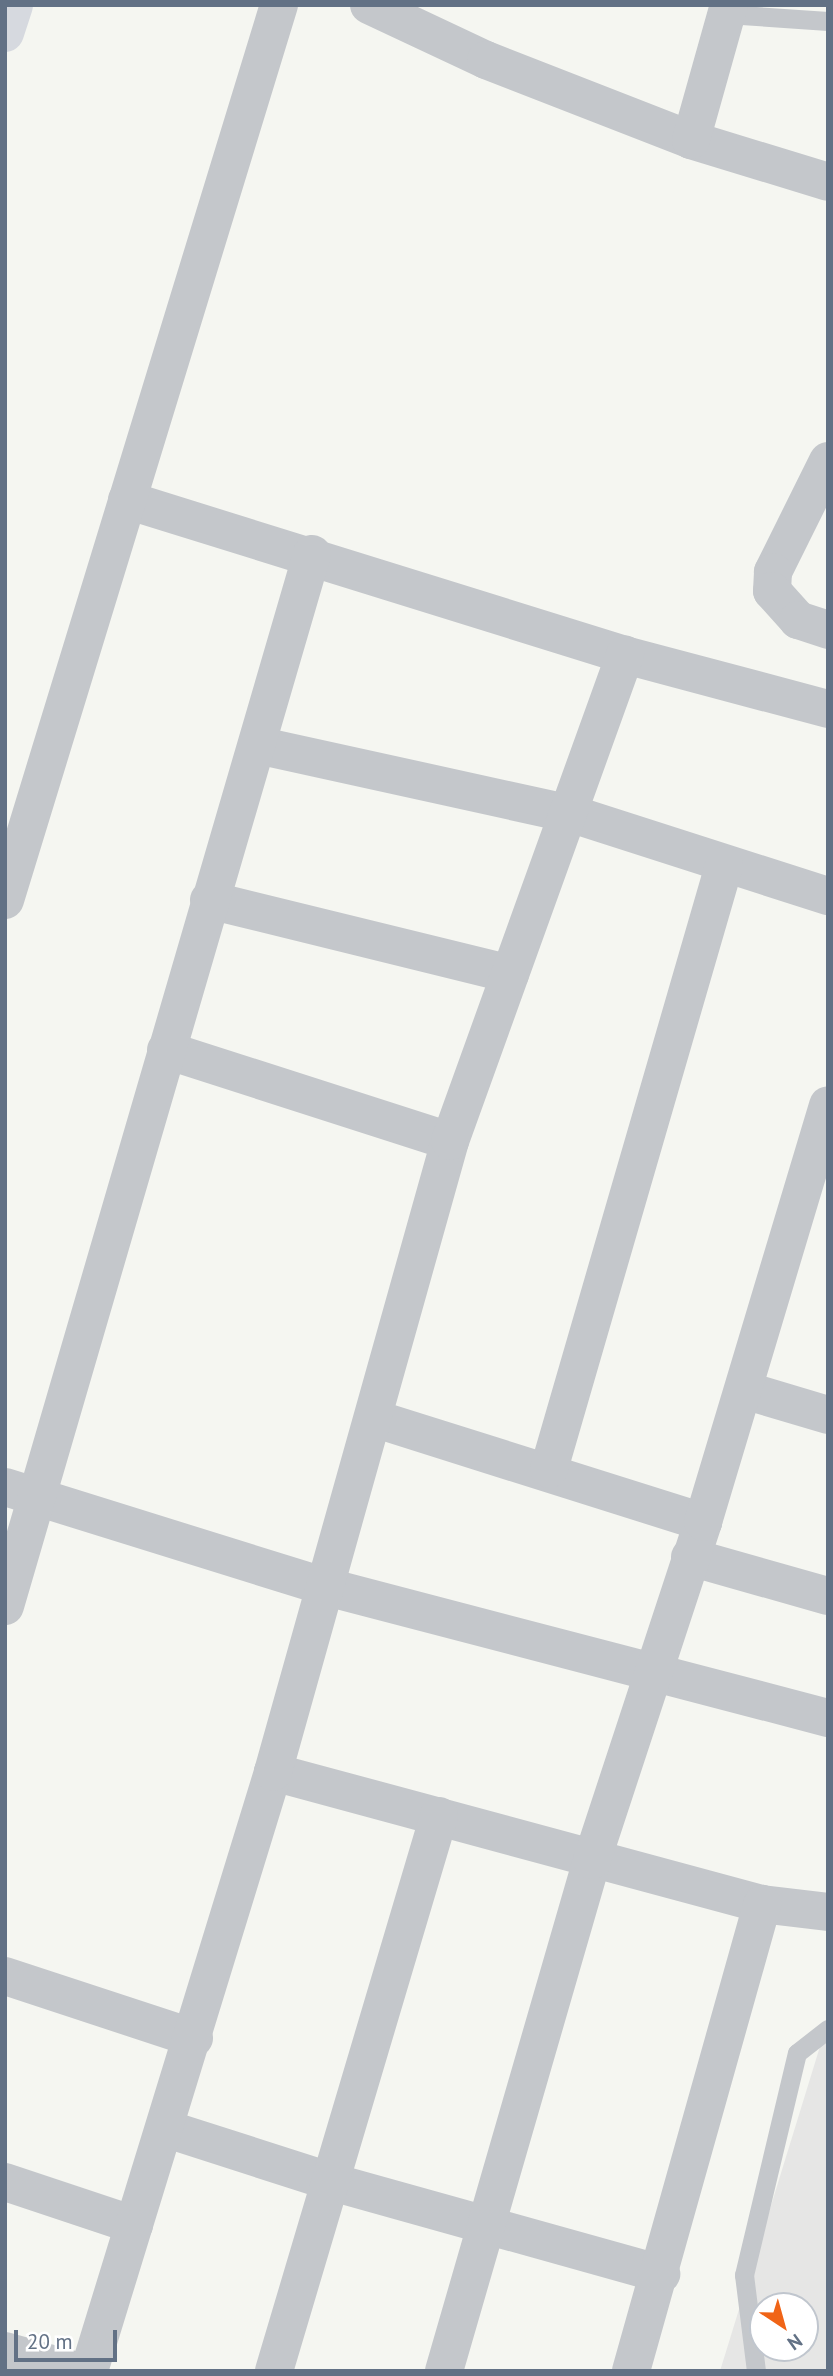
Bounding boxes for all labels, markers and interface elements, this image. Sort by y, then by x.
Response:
north arrow [749,2292,819,2362]
scale bar [18,2316,121,2360]
text: 20 m [27,2328,73,2355]
text: N [783,2329,807,2356]

